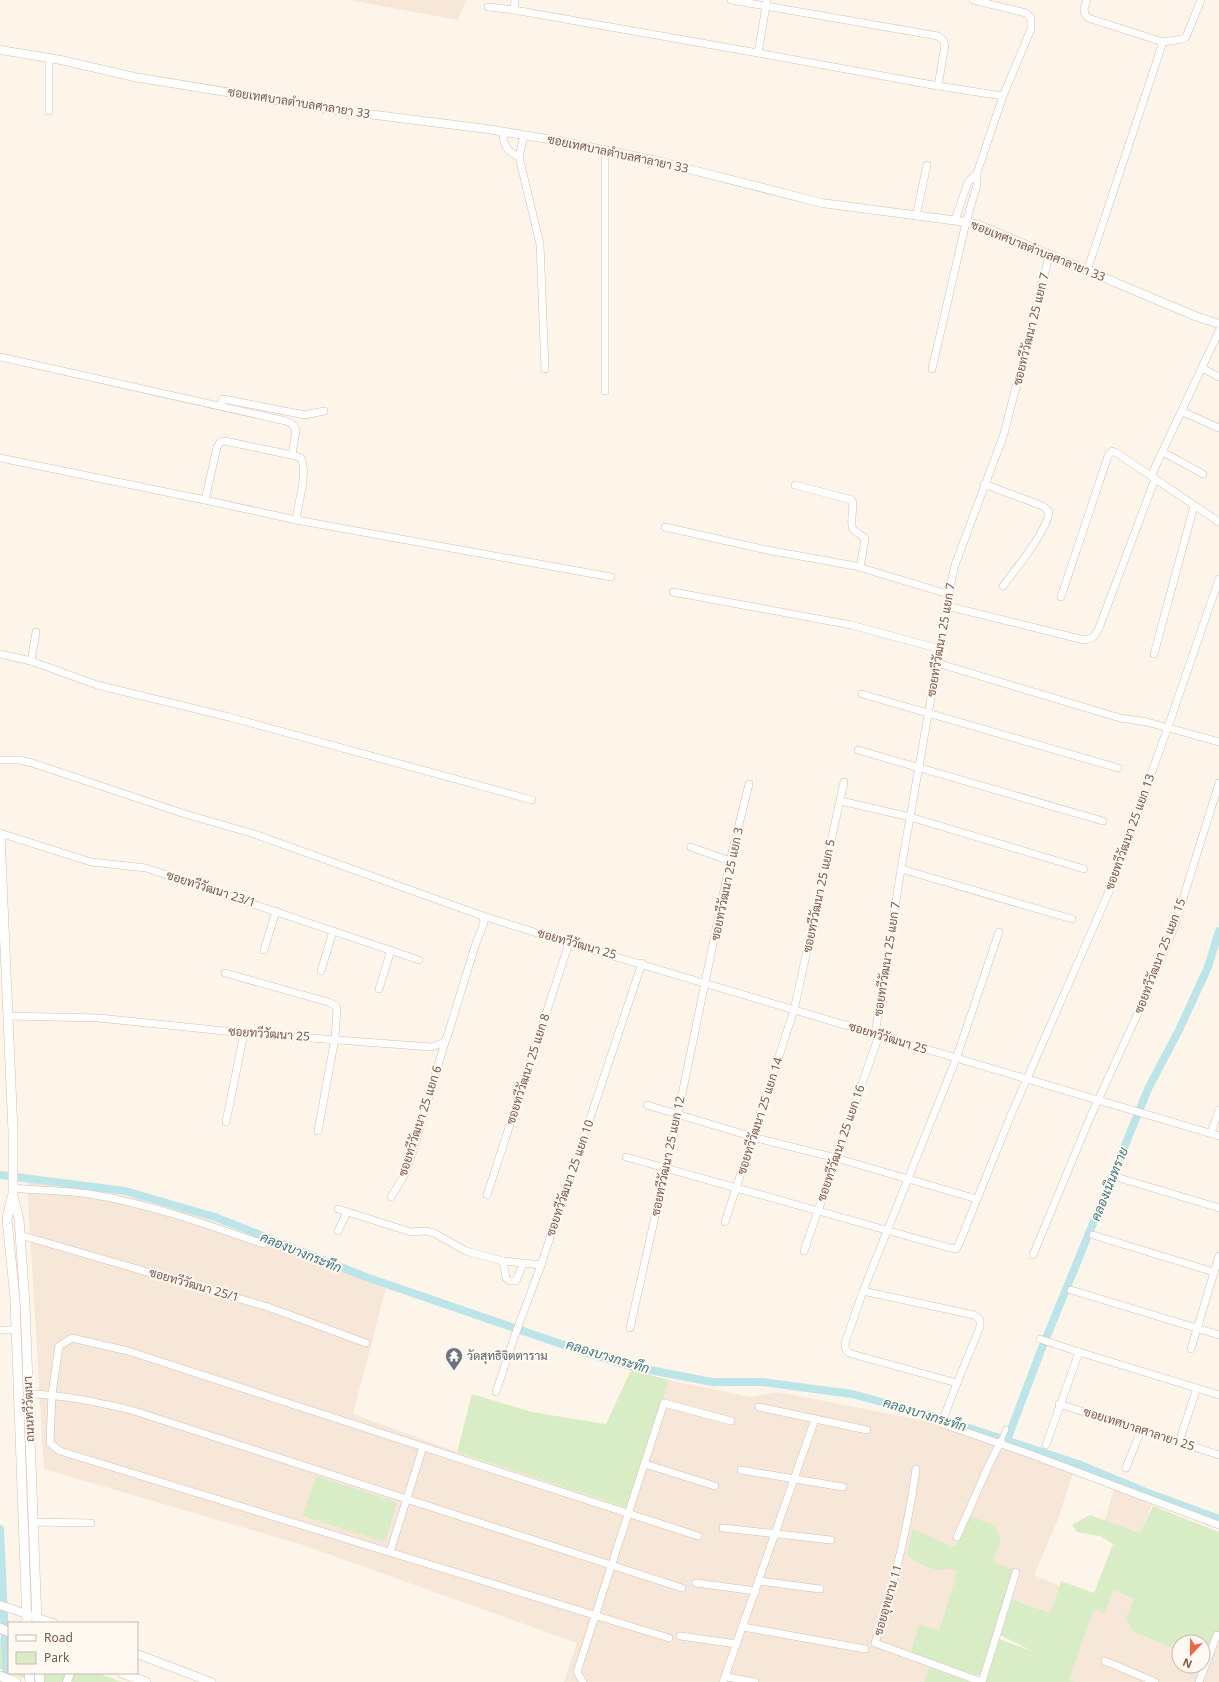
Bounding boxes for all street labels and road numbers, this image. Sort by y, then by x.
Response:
street label: ซอยเทศบาลตำบลศาลายา 33 [227,83,372,122]
street label: ซอยเทศบาลตำบลศาลายา 33 [546,130,690,177]
street label: ซอยเทศบาลตำบลศาลายา 33 [968,216,1108,285]
street label: ซอยทวีวัฒนา 25 แยก 7 [1008,271,1053,387]
street label: ซอยทวีวัฒนา 25 แยก 7 [922,581,959,698]
street label: ซอยทวีวัฒนา 25 แยก 13 [1101,771,1159,892]
street label: ซอยทวีวัฒนา 25 แยก 3 [706,825,747,942]
street label: ซอยทวีวัฒนา 25 แยก 5 [798,837,839,954]
street label: ซอยทวีวัฒนา 23/1 [164,866,258,911]
street label: ซอยทวีวัฒนา 25 แยก 15 [1130,895,1189,1016]
street label: ซอยทวีวัฒนา 25 แยก 7 [869,900,904,1017]
street label: ซอยทวีวัฒนา 25 [535,924,619,963]
street label: ซอยทวีวัฒนา 25 แยก 8 [502,1011,554,1126]
street label: ซอยทวีวัฒนา 25 [847,1017,930,1058]
street label: ซอยทวีวัฒนา 25 [228,1022,311,1045]
street label: ซอยทวีวัฒนา 25 แยก 14 [733,1055,787,1177]
street label: ซอยทวีวัฒนา 25 แยก 6 [394,1063,446,1178]
street label: ซอยทวีวัฒนา 25 แยก 16 [813,1082,869,1203]
street label: ซอยทวีวัฒนา 25 แยก 12 [646,1094,689,1218]
street label: ซอยทวีวัฒนา 25 แยก 10 [542,1117,598,1238]
street label: ซอยทวีวัฒนา 25/1 [147,1264,241,1306]
street label: ถนนทวีวัฒนา [19,1376,38,1442]
street label: ซอยเทศบาลศาลายา 25 [1081,1403,1197,1455]
street label: ซอยอุทยาน 11 [869,1562,907,1638]

